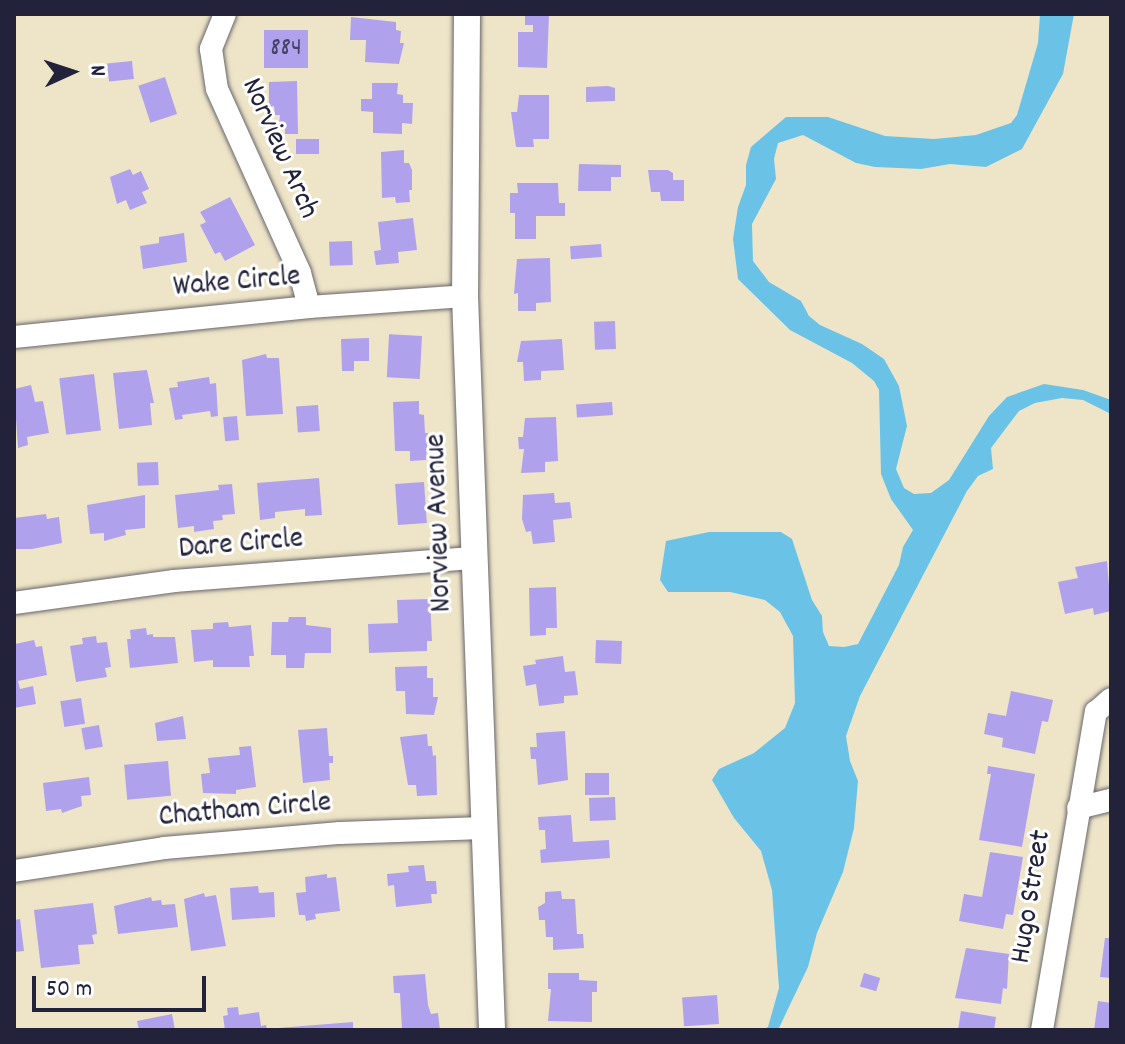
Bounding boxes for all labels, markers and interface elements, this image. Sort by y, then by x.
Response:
north arrow [32,32,112,112]
house number: 884 [270,33,302,65]
text: N [81,64,112,77]
street label: Norview Arch [231,73,325,225]
street label: Wake Circle [172,261,302,307]
street label: Norview Avenue [420,433,462,613]
street label: Dare Circle [177,523,305,569]
street label: Chatham Circle [157,787,333,837]
street label: Hugo Street [1005,828,1061,966]
scale bar [36,960,210,1010]
text: 50 m [46,973,92,1007]

